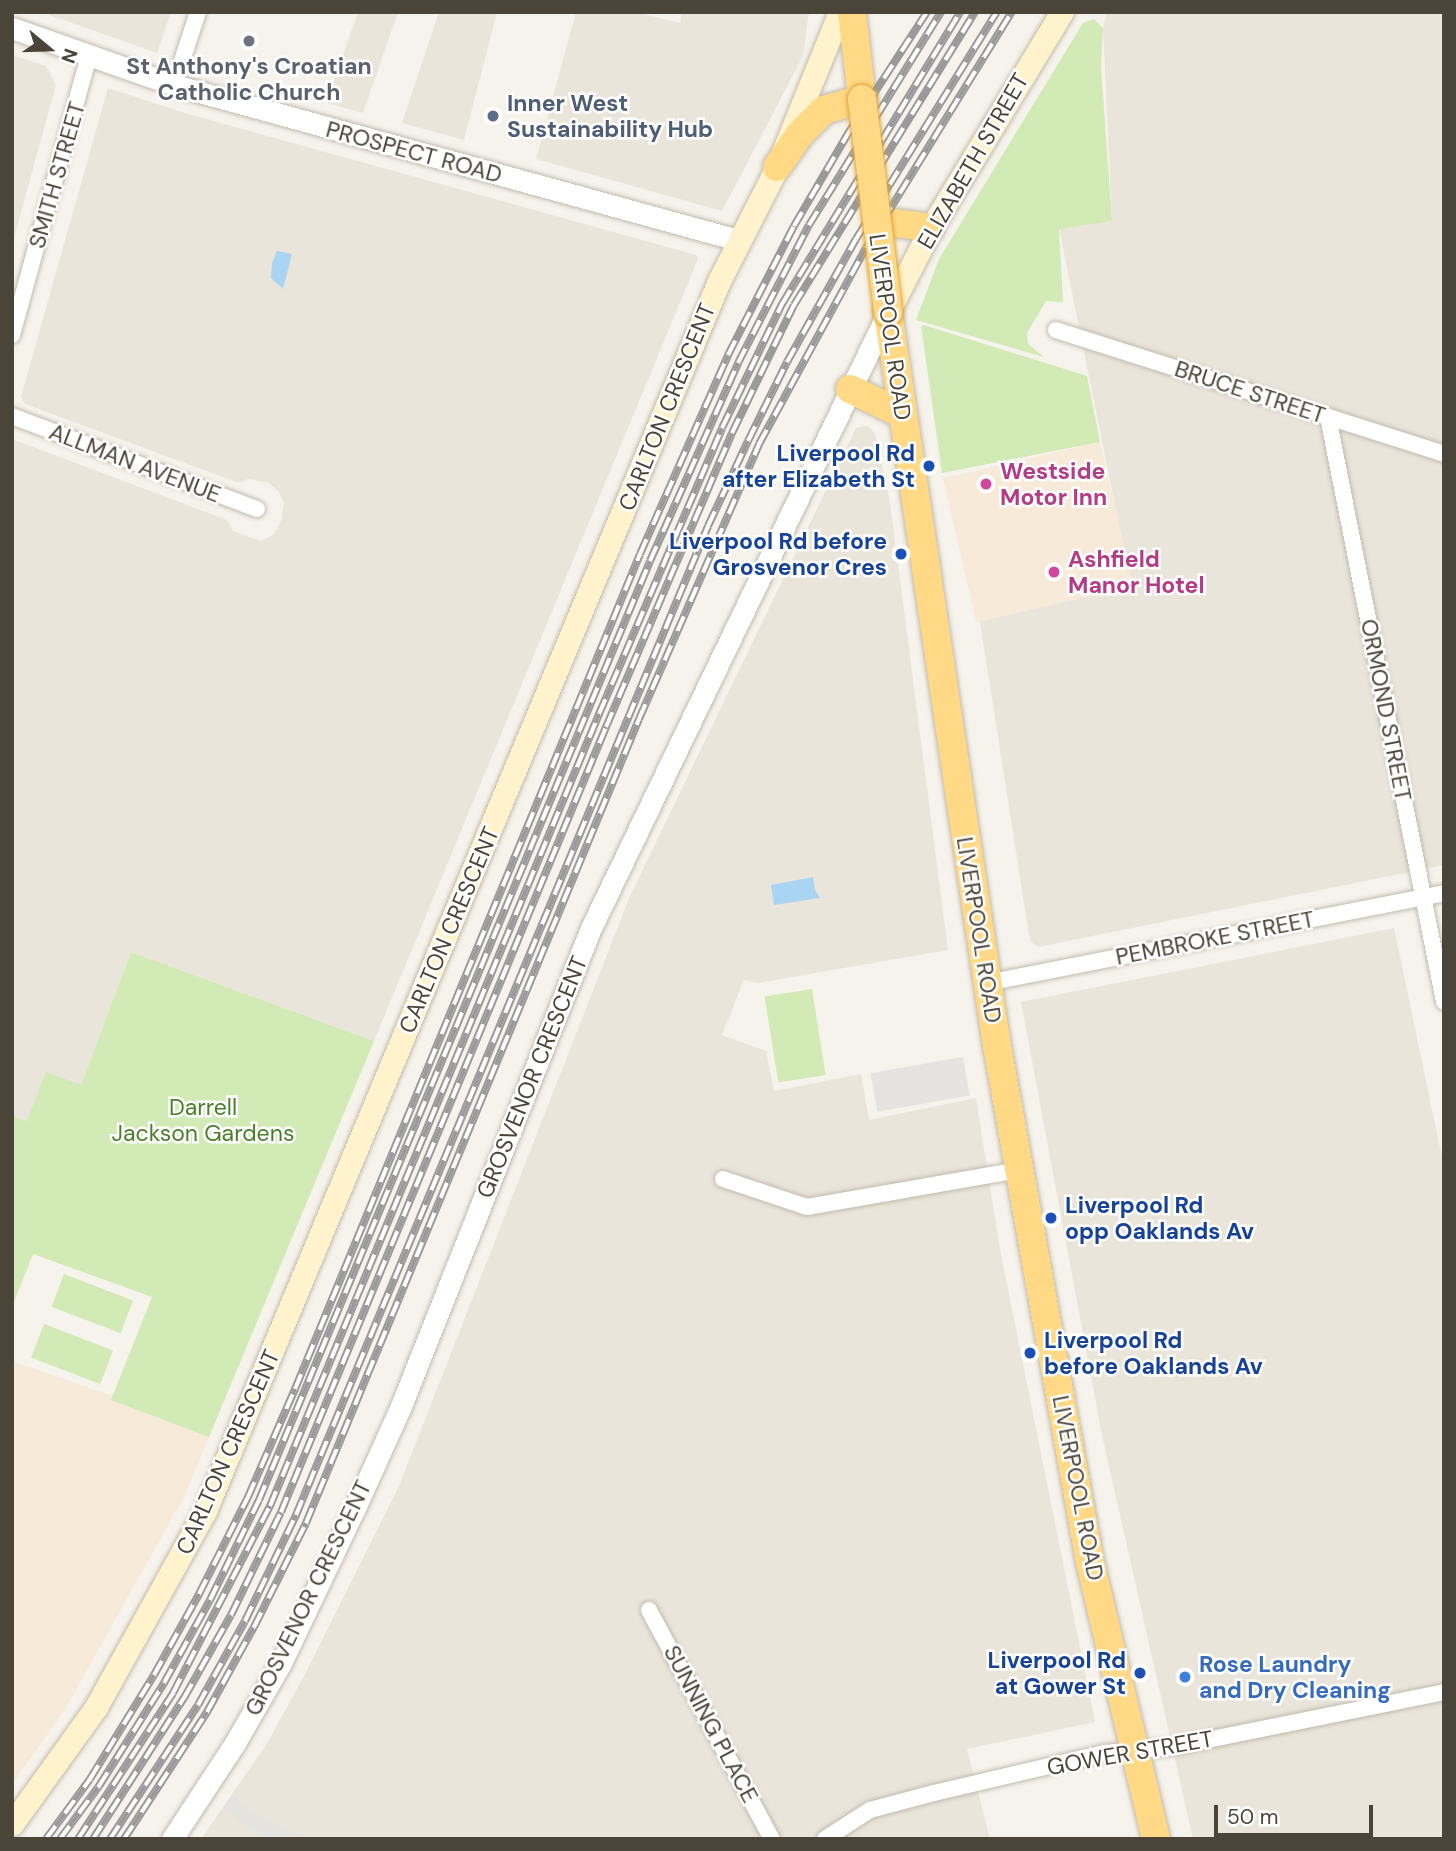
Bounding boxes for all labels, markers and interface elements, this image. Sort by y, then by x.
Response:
north arrow [14,14,84,84]
marker: St Anthony's Croatian Catholic Church [241,33,257,49]
text: N [55,45,83,67]
place label: St Anthony's Croatian Catholic Church [126,52,372,106]
street label: ELIZABETH STREET [912,68,1034,254]
place label: Inner West Sustainability Hub [507,89,713,143]
street label: SMITH STREET [23,99,91,251]
marker: Inner West Sustainability Hub [485,108,501,124]
street label: PROSPECT ROAD [323,115,505,189]
street label: LIVERPOOL ROAD [863,232,917,422]
street label: CARLTON CRESCENT [613,299,721,515]
street label: BRUCE STREET [1171,355,1329,429]
street label: ALLMAN AVENUE [45,418,225,508]
place label: Liverpool Rd after Elizabeth St [722,439,915,493]
place label: Westside Motor Inn [1000,457,1107,511]
marker: Liverpool Rd after Elizabeth St [921,458,937,474]
marker: Westside Motor Inn [978,476,994,492]
place label: Liverpool Rd before Grosvenor Cres [669,527,887,581]
place label: Ashfield Manor Hotel [1068,545,1205,599]
marker: Liverpool Rd before Grosvenor Cres [893,546,909,562]
marker: Ashfield Manor Hotel [1046,564,1062,580]
street label: ORMOND STREET [1355,617,1417,803]
street label: CARLTON CRESCENT [393,823,505,1037]
street label: LIVERPOOL ROAD [951,835,1007,1025]
street label: PEMBROKE STREET [1113,905,1317,971]
street label: GROSVENOR CRESCENT [471,952,593,1202]
park label: Darrell Jackson Gardens [112,1093,294,1147]
place label: Liverpool Rd opp Oaklands Av [1065,1191,1254,1245]
marker: Liverpool Rd opp Oaklands Av [1043,1210,1059,1226]
place label: Liverpool Rd before Oaklands Av [1044,1326,1263,1380]
street label: CARLTON CRESCENT [170,1345,286,1559]
marker: Liverpool Rd before Oaklands Av [1022,1345,1038,1361]
street label: LIVERPOOL ROAD [1047,1393,1109,1583]
street label: GROSVENOR CRESCENT [239,1476,377,1720]
street label: SUNNING PLACE [658,1641,764,1807]
place label: Liverpool Rd at Gower St [988,1646,1126,1700]
place label: Rose Laundry and Dry Cleaning [1199,1650,1391,1704]
marker: Liverpool Rd at Gower St [1132,1665,1148,1681]
marker: Rose Laundry and Dry Cleaning [1177,1669,1193,1685]
street label: GOWER STREET [1045,1725,1215,1781]
scale bar [1218,1792,1377,1836]
text: 50 m [1227,1803,1278,1831]

